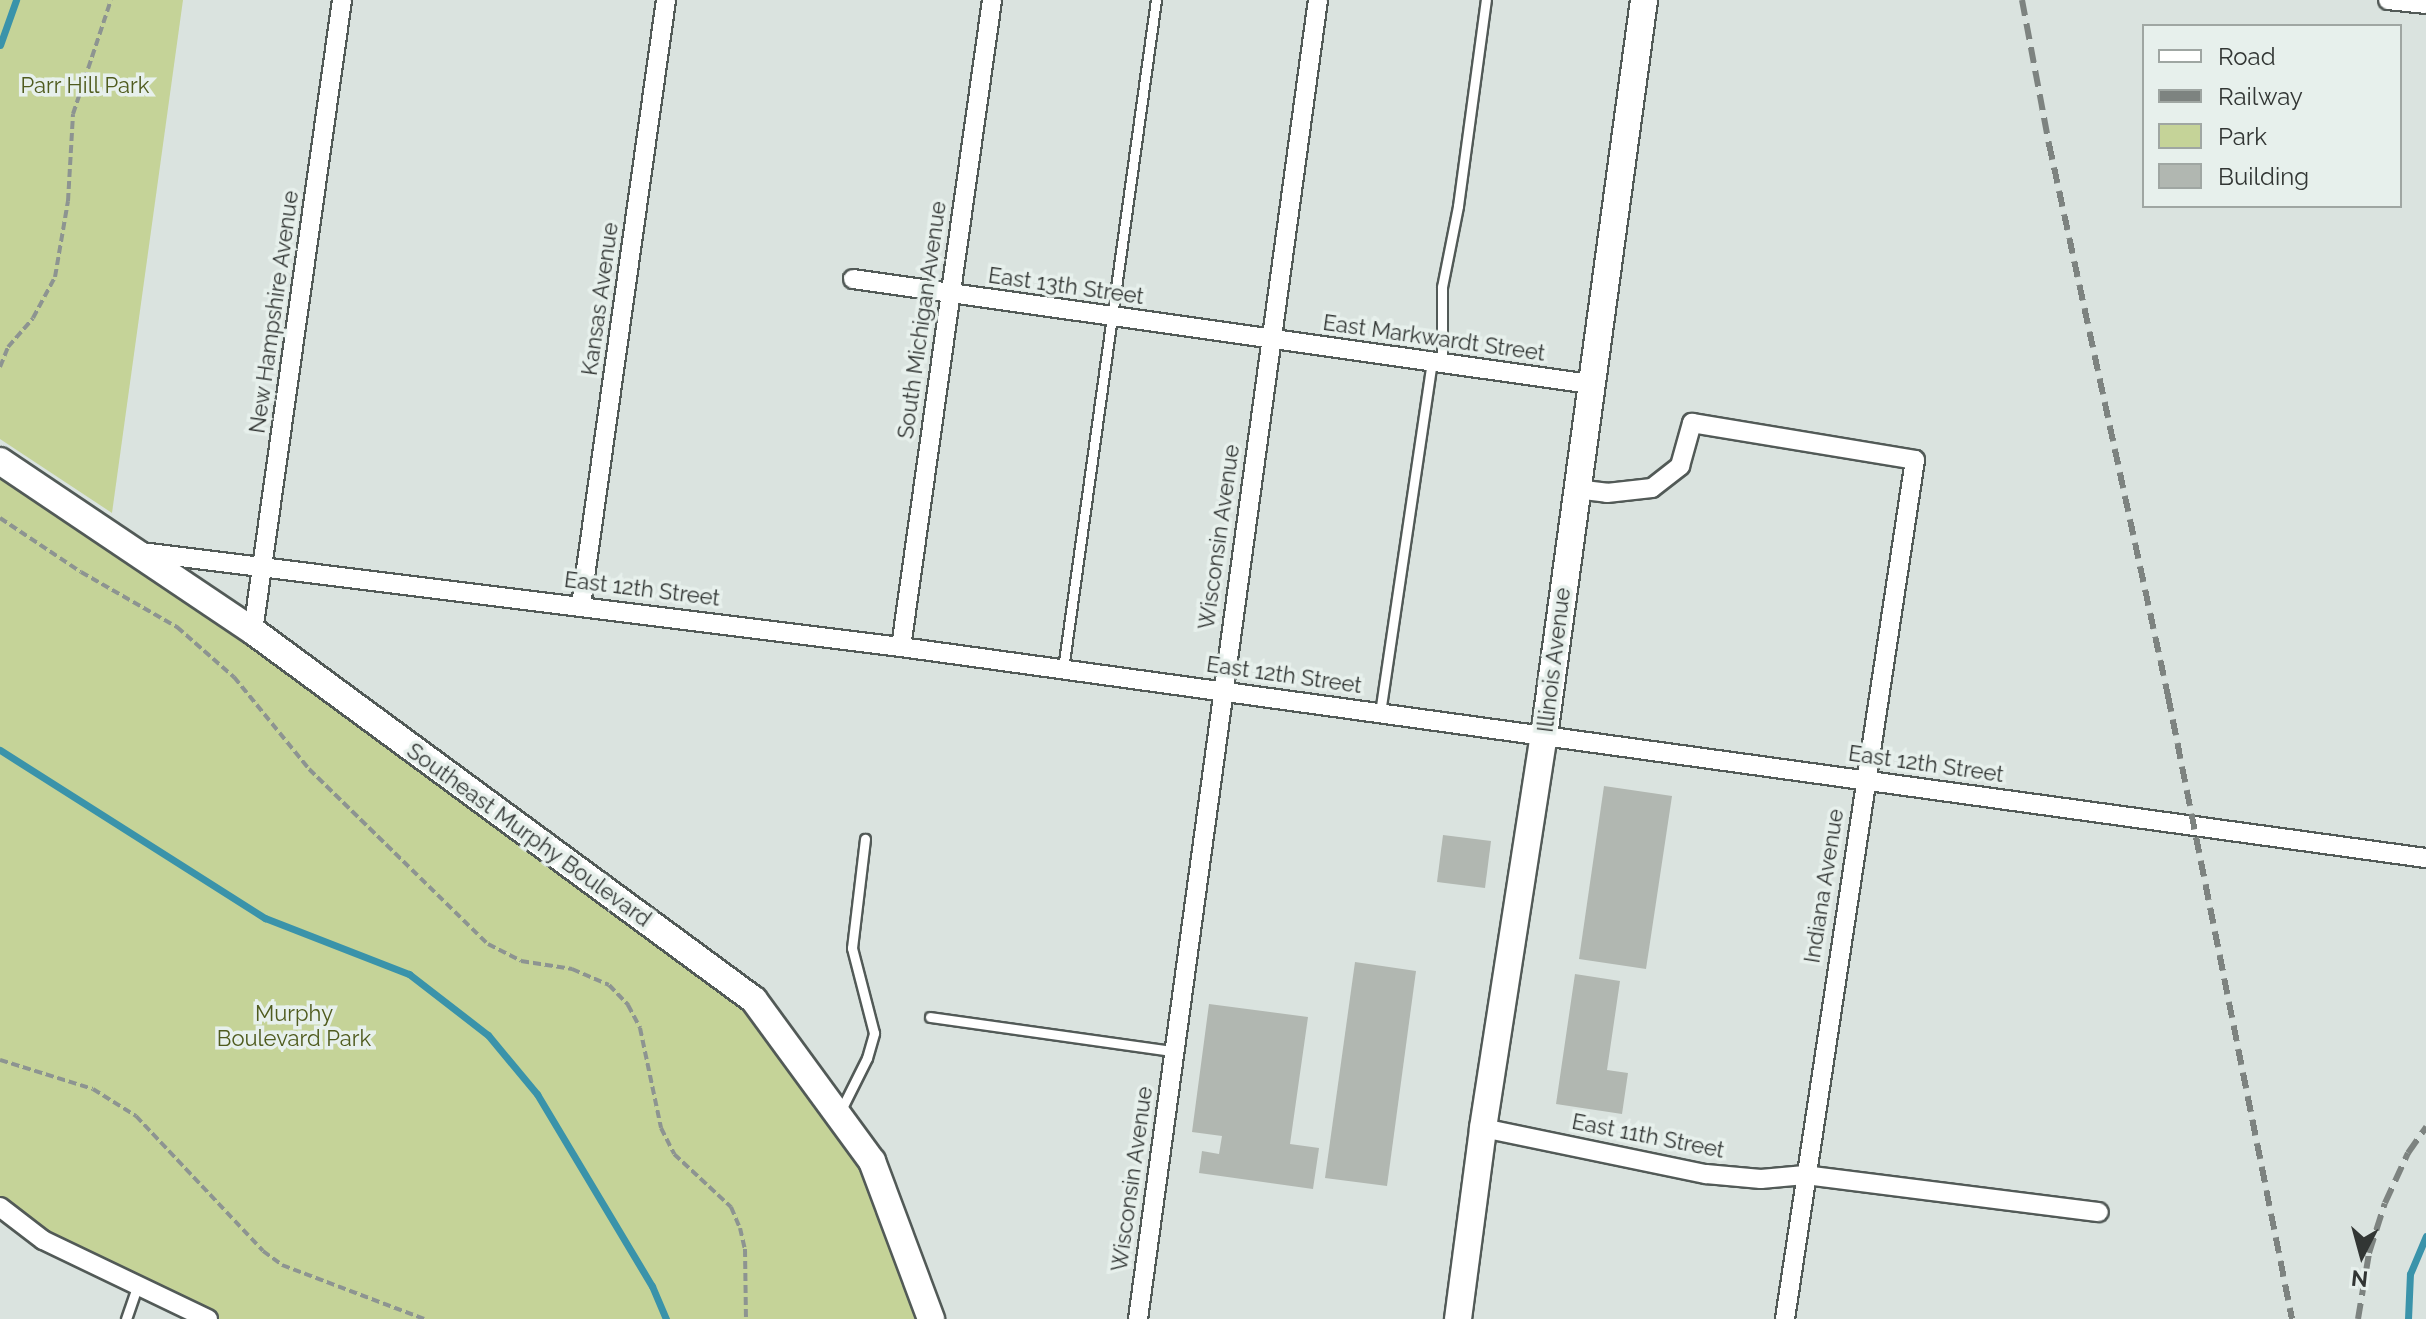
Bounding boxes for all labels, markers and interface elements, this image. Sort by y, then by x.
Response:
legend [2142,24,2402,208]
text: Road [2218,42,2276,71]
park label: Parr Hill Park [20,73,150,99]
text: Railway [2218,82,2303,111]
text: Park [2218,122,2267,151]
text: Building [2218,162,2309,191]
street label: New Hampshire Avenue [244,188,304,436]
street label: South Michigan Avenue [892,199,952,441]
street label: Kansas Avenue [576,220,624,378]
street label: East 13th Street [986,262,1146,310]
street label: East Markwardt Street [1321,309,1547,367]
street label: Wisconsin Avenue [1193,442,1245,632]
street label: East 12th Street [563,566,721,612]
street label: Illinois Avenue [1532,586,1576,734]
street label: East 12th Street [1205,651,1363,699]
street label: Southeast Murphy Boulevard [402,737,656,933]
street label: East 12th Street [1847,740,2005,788]
street label: Indiana Avenue [1799,807,1849,965]
park label: Murphy Boulevard Park [217,1000,371,1052]
street label: Wisconsin Avenue [1106,1084,1158,1274]
street label: East 11th Street [1570,1108,1726,1164]
north arrow [2322,1215,2402,1295]
text: N [2350,1265,2369,1293]

